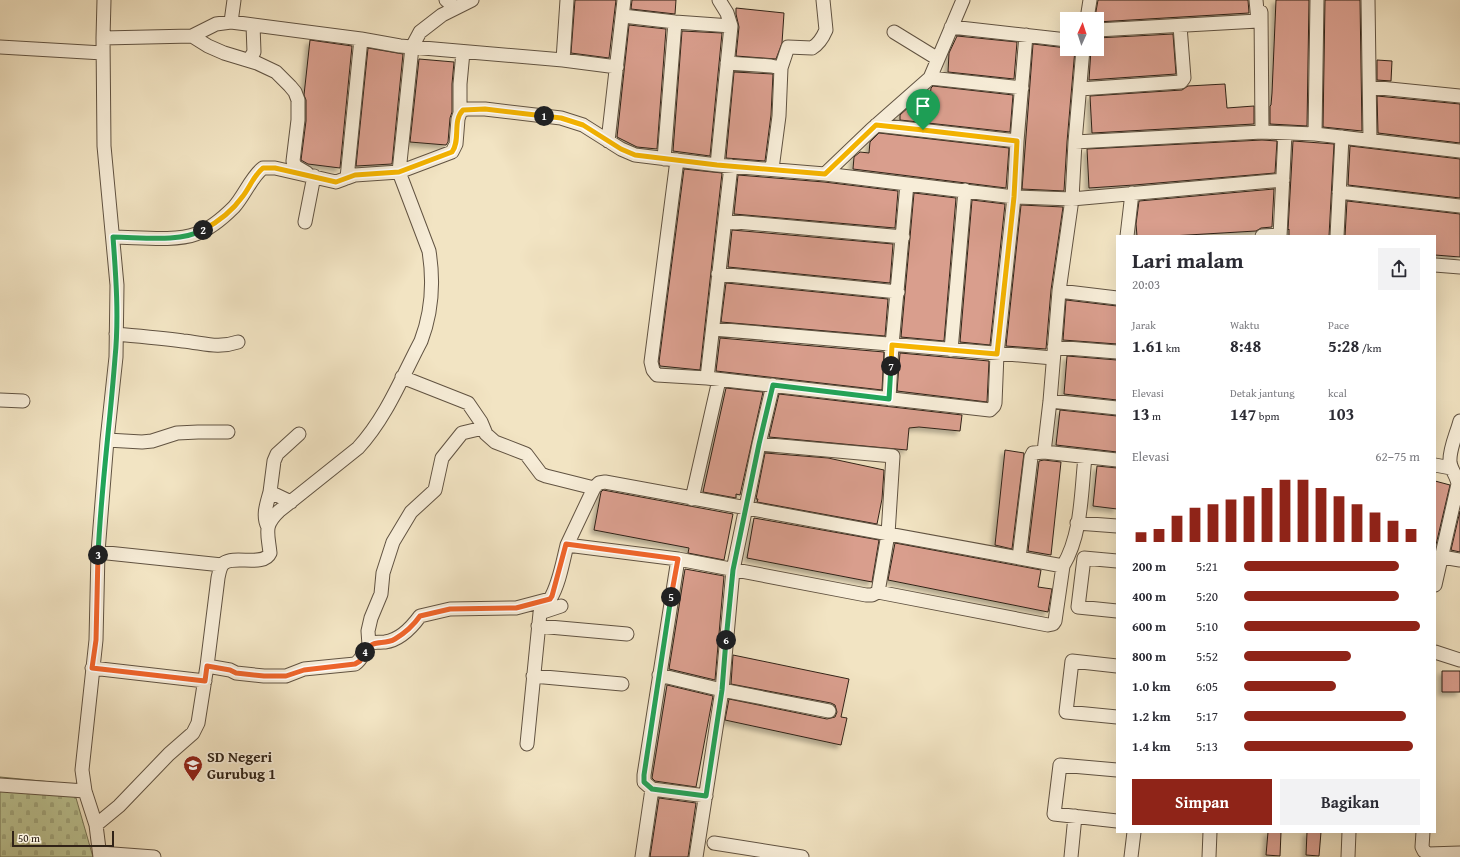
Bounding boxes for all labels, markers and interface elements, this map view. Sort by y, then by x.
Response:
north arrow [1060,12,1104,56]
map controls [1060,12,1104,56]
pin [906,89,940,130]
icon: arrive [912,95,934,117]
pin: 1 [534,106,554,126]
text: 1 [541,108,547,124]
pin: 2 [193,220,213,240]
text: 2 [200,222,206,238]
text: Lari malam [1132,244,1244,276]
button: share [1378,248,1420,290]
text: 20:03 [1132,275,1160,294]
text: Jarak [1132,317,1156,333]
text: Waktu [1230,317,1260,333]
text: Pace [1328,317,1349,333]
text: 1.61 [1132,333,1163,358]
text: 8:48 [1230,333,1261,358]
text: 5:28 [1328,333,1359,358]
text: km [1163,340,1180,356]
text: /km [1359,340,1381,356]
pin: 7 [881,356,901,376]
text: 7 [888,358,894,374]
text: Elevasi [1132,385,1164,401]
text: Detak jantung [1230,385,1295,401]
text: kcal [1328,385,1347,401]
text: 13 [1132,401,1150,426]
text: 147 [1230,401,1256,426]
text: 103 [1328,401,1354,426]
text: m [1150,408,1161,424]
text: bpm [1256,408,1279,424]
text: Elevasi [1132,447,1170,466]
text: 62–75 m [1375,447,1420,466]
pin: 3 [88,545,108,565]
text: 3 [95,547,101,563]
text: 200 m [1132,557,1166,576]
text: 5:21 [1196,557,1218,576]
pin: 5 [661,587,681,607]
text: 400 m [1132,587,1166,606]
text: 5:20 [1196,587,1218,606]
text: 5 [668,589,674,605]
text: 600 m [1132,617,1166,636]
text: 5:10 [1196,617,1218,636]
pin: 6 [716,630,736,650]
text: 6 [723,632,729,648]
pin: 4 [355,642,375,662]
text: 4 [362,644,368,660]
text: 800 m [1132,647,1166,666]
text: 5:52 [1196,647,1218,666]
text: 1.0 km [1132,677,1171,696]
text: 6:05 [1196,677,1218,696]
text: 1.2 km [1132,707,1171,726]
text: 5:17 [1196,707,1218,726]
text: 1.4 km [1132,737,1171,756]
text: 5:13 [1196,737,1218,756]
place label: SD Negeri Gurubug 1 [207,746,276,784]
school or university icon: SD Negeri Gurubug 1 [182,754,204,782]
button: Simpan [1132,779,1272,825]
button: Bagikan [1280,779,1420,825]
scale bar [12,829,114,848]
text: 50 m [18,830,40,846]

